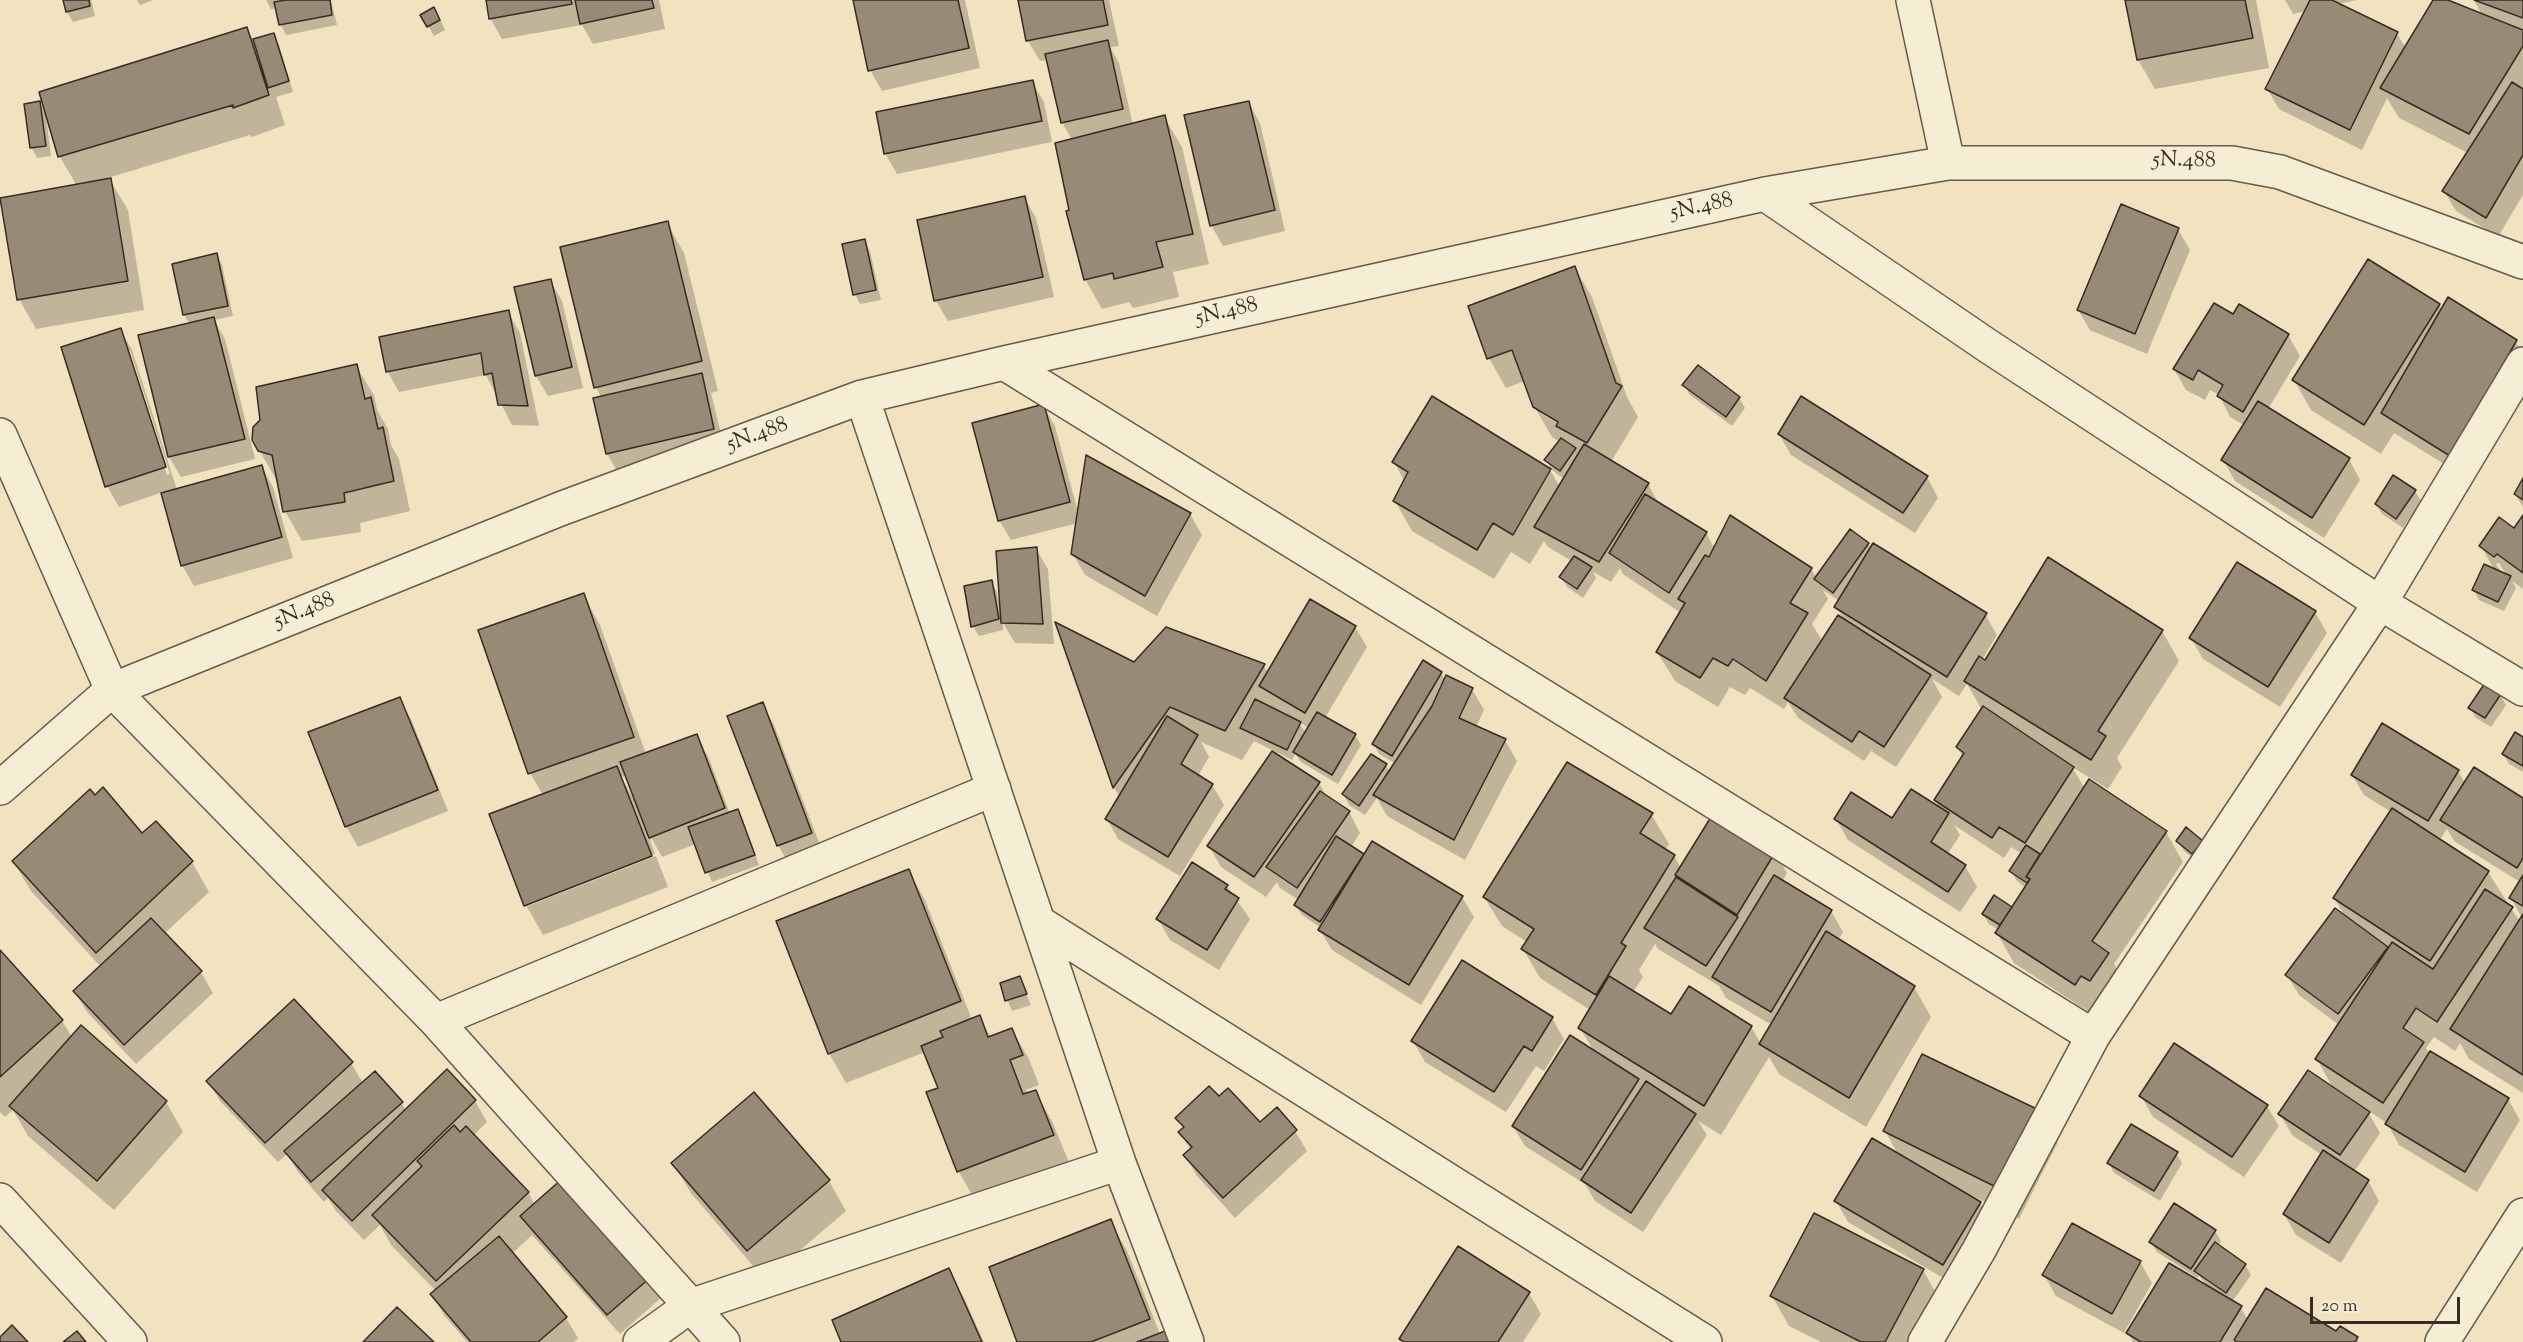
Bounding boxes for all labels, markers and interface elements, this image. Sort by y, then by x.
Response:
street label: 5N.488 [2152,148,2216,176]
street label: 5N.488 [1668,188,1736,228]
street label: 5N.488 [1193,293,1261,333]
street label: 5N.488 [724,413,792,459]
street label: 5N.488 [271,588,339,636]
scale bar [2313,1285,2463,1323]
text: 20 m [2321,1294,2358,1320]

